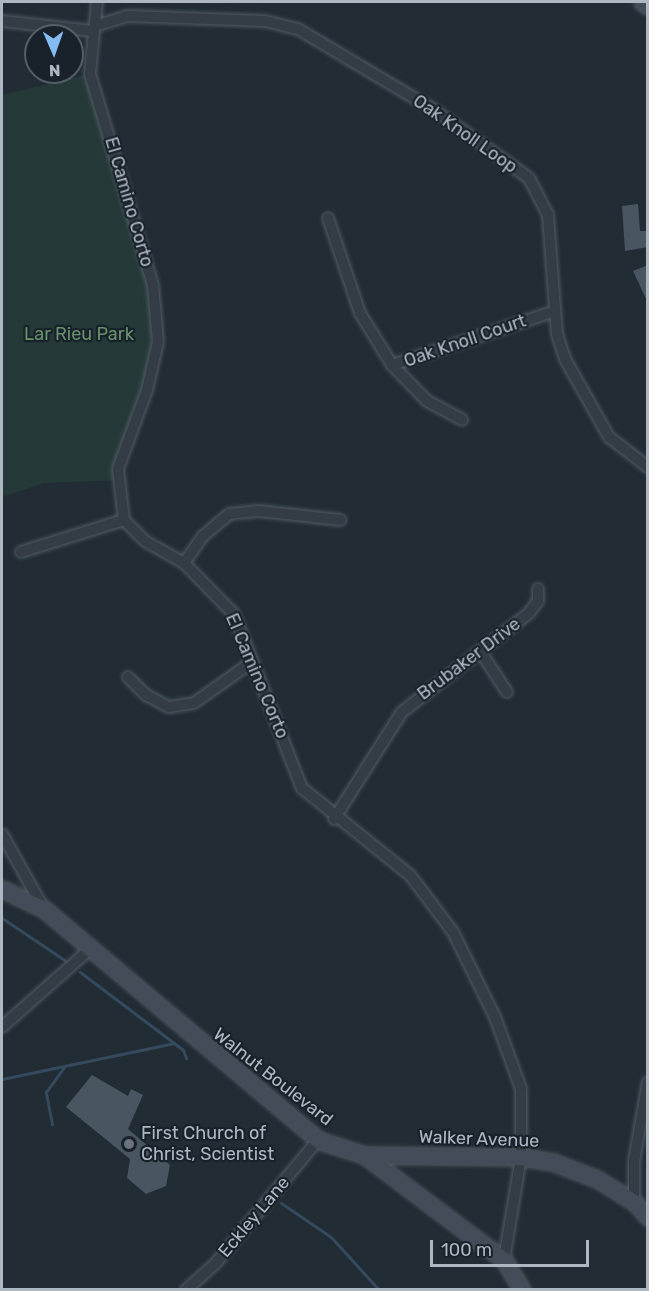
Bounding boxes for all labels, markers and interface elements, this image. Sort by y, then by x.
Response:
north arrow [24,24,84,84]
text: N [48,61,61,80]
street label: Oak Knoll Loop [409,90,521,178]
street label: El Camino Corto [100,135,158,269]
street label: Oak Knoll Court [401,310,529,372]
park label: Lar Rieu Park [24,323,134,345]
street label: El Camino Corto [221,610,293,742]
street label: Brubaker Drive [413,613,525,705]
street label: Walnut Boulevard [209,1024,337,1130]
place label: First Church of Christ, Scientist [141,1123,274,1166]
street label: Walker Avenue [418,1126,540,1152]
marker: First Church of Christ, Scientist [122,1137,136,1151]
street label: Eckley Lane [214,1172,294,1262]
scale bar [433,1228,592,1266]
text: 100 m [441,1239,492,1261]

